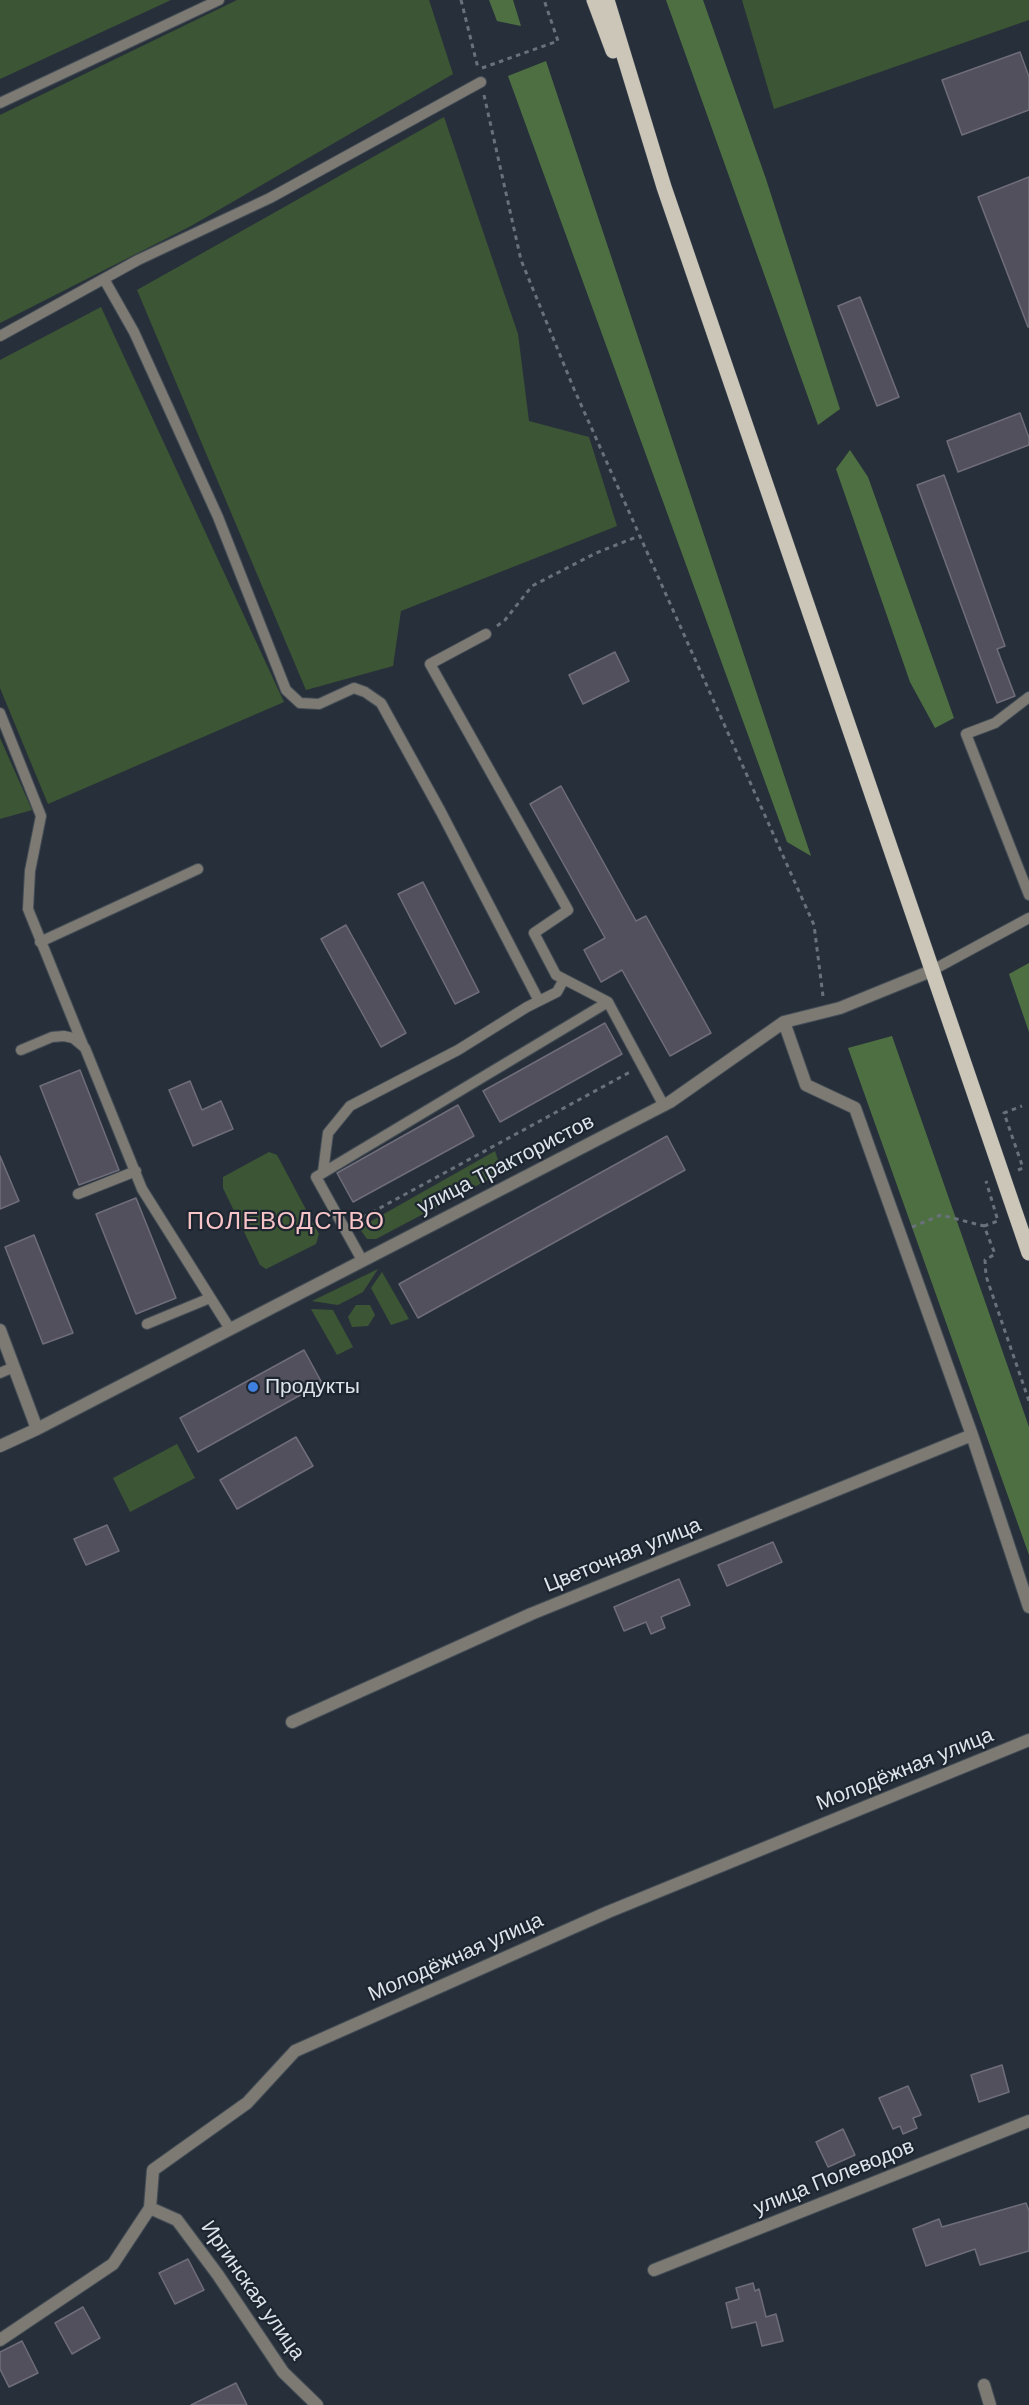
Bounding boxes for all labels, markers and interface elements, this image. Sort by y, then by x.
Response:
street label: улица Трактористов [413,1110,599,1220]
district label: ПОЛЕВОДСТВО [187,1209,385,1237]
place label: Продукты [265,1374,360,1400]
marker: Продукты [246,1380,260,1394]
street label: Цветочная улица [541,1513,705,1599]
street label: Молодёжная улица [813,1723,997,1817]
street label: Молодёжная улица [365,1908,547,2008]
street label: улица Полеводов [750,2134,918,2222]
street label: Иргинская улица [195,2216,309,2366]

